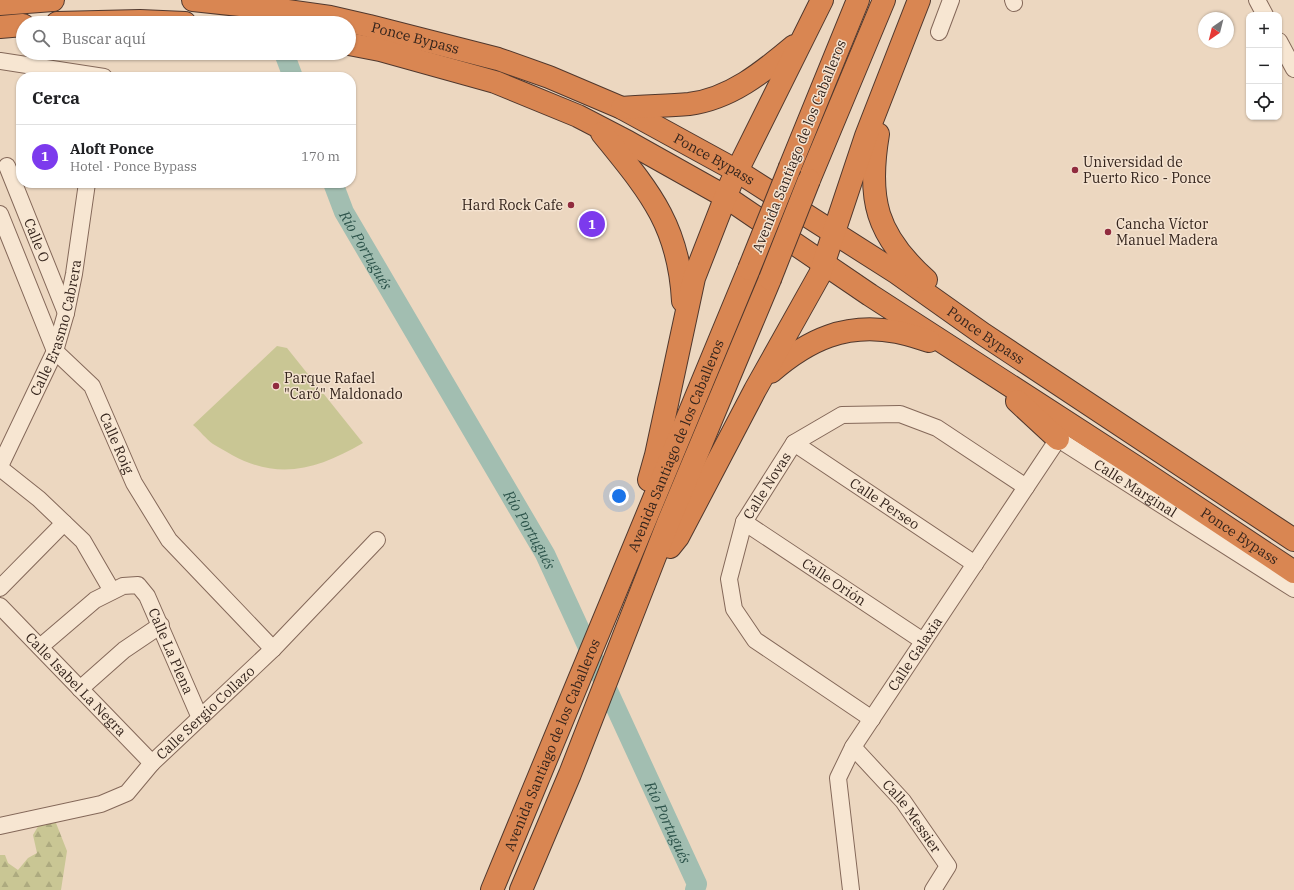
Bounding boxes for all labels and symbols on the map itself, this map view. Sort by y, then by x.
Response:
north arrow [1198,12,1234,48]
street label: Ponce Bypass [370,18,461,58]
street label: Avenida Santiago de los Caballeros [748,37,850,255]
street label: Ponce Bypass [671,129,758,189]
place label: Universidad de Puerto Rico - Ponce [1083,153,1211,187]
marker: Universidad de Puerto Rico - Ponce [1070,165,1080,175]
place label: Hard Rock Cafe [462,196,563,214]
marker: Hard Rock Cafe [566,200,576,210]
water label: Río Portugués [335,206,397,293]
pin: 1 [579,209,605,239]
place label: Cancha Víctor Manuel Madera [1116,215,1218,249]
street label: Calle O [20,216,54,265]
marker: Cancha Víctor Manuel Madera [1103,227,1113,237]
street label: Calle Erasmo Cabrera [26,258,85,399]
street label: Ponce Bypass [944,302,1028,368]
street label: Avenida Santiago de los Caballeros [624,336,728,555]
place label: Parque Rafael "Caró" Maldonado [284,369,403,403]
marker: Parque Rafael "Caró" Maldonado [271,381,281,391]
street label: Calle Roig [96,410,138,477]
street label: Calle Novas [739,449,795,523]
street label: Calle Marginal [1091,455,1180,521]
street label: Calle Perseo [846,474,923,533]
water label: Río Portugués [499,485,560,572]
your location [609,486,629,506]
street label: Ponce Bypass [1197,504,1282,568]
street label: Calle Orión [798,554,869,610]
street label: Calle La Plena [144,605,198,697]
street label: Calle Galaxia [884,613,946,694]
street label: Calle Isabel La Negra [22,629,130,740]
street label: Avenida Santiago de los Caballeros [500,636,604,854]
street label: Calle Sergio Collazo [152,662,258,763]
street label: Calle Messier [879,776,946,857]
water label: Río Portugués [641,777,696,867]

